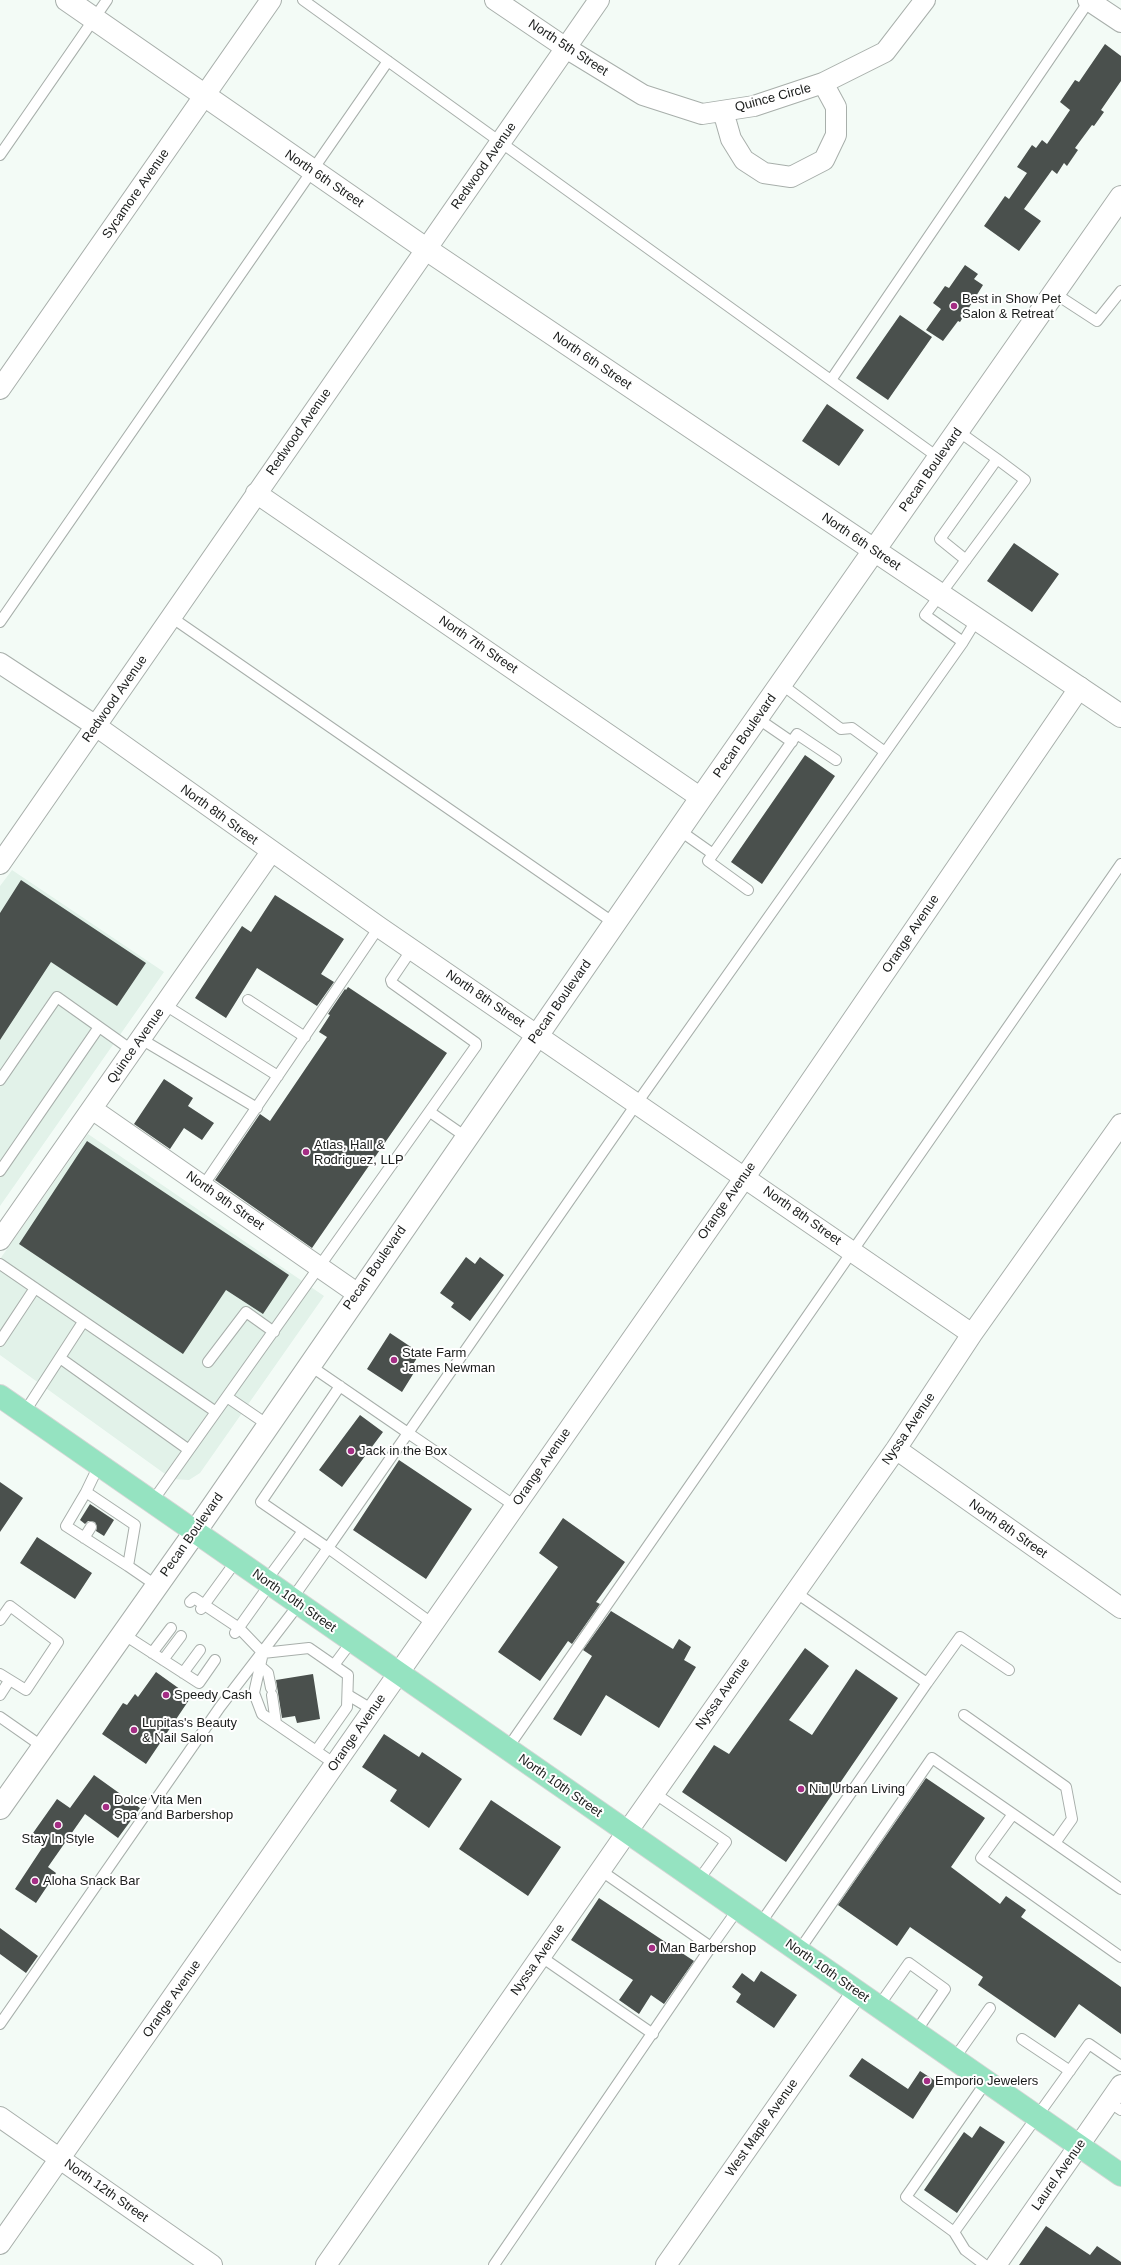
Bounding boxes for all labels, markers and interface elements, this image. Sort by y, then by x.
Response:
street label: North 5th Street [525,16,611,80]
street label: Quince Circle [733,80,813,116]
street label: Redwood Avenue [448,120,520,212]
street label: Sycamore Avenue [99,146,173,242]
street label: North 6th Street [282,147,366,211]
place label: Best in Show Pet Salon & Retreat [962,291,1061,322]
marker: Best in Show Pet Salon & Retreat [949,301,959,311]
street label: North 6th Street [550,329,634,393]
street label: Redwood Avenue [263,386,335,478]
street label: Pecan Boulevard [896,425,966,515]
street label: North 6th Street [819,510,903,574]
street label: North 7th Street [436,613,520,677]
street label: Redwood Avenue [79,653,151,745]
street label: Pecan Boulevard [710,691,780,781]
street label: North 8th Street [177,782,261,848]
street label: Orange Avenue [879,892,943,976]
street label: Pecan Boulevard [525,957,595,1047]
street label: North 8th Street [443,967,527,1031]
street label: Quince Avenue [104,1005,168,1087]
place label: Atlas, Hall & Rodriguez, LLP [314,1137,404,1168]
marker: Atlas, Hall & Rodriguez, LLP [301,1147,311,1157]
street label: Orange Avenue [695,1159,759,1243]
street label: North 9th Street [183,1168,267,1234]
street label: North 8th Street [760,1183,844,1249]
street label: Pecan Boulevard [340,1223,410,1313]
place label: State Farm James Newman [402,1345,495,1376]
marker: State Farm James Newman [389,1355,399,1365]
street label: Nyssa Avenue [879,1390,939,1468]
street label: Orange Avenue [510,1425,574,1509]
place label: Jack in the Box [359,1443,447,1459]
marker: Jack in the Box [346,1446,356,1456]
street label: Pecan Boulevard [157,1490,227,1580]
street label: North 8th Street [966,1496,1050,1562]
street label: North 10th Street [249,1566,339,1636]
street label: Nyssa Avenue [693,1655,753,1733]
place label: Speedy Cash [174,1687,252,1703]
marker: Speedy Cash [161,1690,171,1700]
street label: Orange Avenue [325,1691,389,1775]
place label: Lupitas's Beauty & Nail Salon [142,1715,237,1746]
marker: Lupitas's Beauty & Nail Salon [129,1725,139,1735]
street label: North 10th Street [515,1751,605,1821]
place label: Niu Urban Living [809,1781,905,1797]
marker: Niu Urban Living [796,1784,806,1794]
place label: Dolce Vita Men Spa and Barbershop [114,1792,233,1823]
marker: Dolce Vita Men Spa and Barbershop [101,1802,111,1812]
marker: Stay In Style [53,1820,63,1830]
place label: Stay In Style [22,1831,94,1847]
place label: Aloha Snack Bar [43,1873,140,1889]
marker: Aloha Snack Bar [30,1876,40,1886]
street label: Nyssa Avenue [508,1921,568,1999]
street label: North 10th Street [782,1936,872,2006]
place label: Man Barbershop [660,1940,756,1956]
marker: Man Barbershop [647,1943,657,1953]
street label: Orange Avenue [140,1957,204,2041]
place label: Emporio Jewelers [935,2073,1038,2089]
street label: West Maple Avenue [722,2076,802,2180]
marker: Emporio Jewelers [922,2076,932,2086]
street label: Laurel Avenue [1029,2136,1089,2214]
street label: North 12th Street [61,2156,151,2226]

